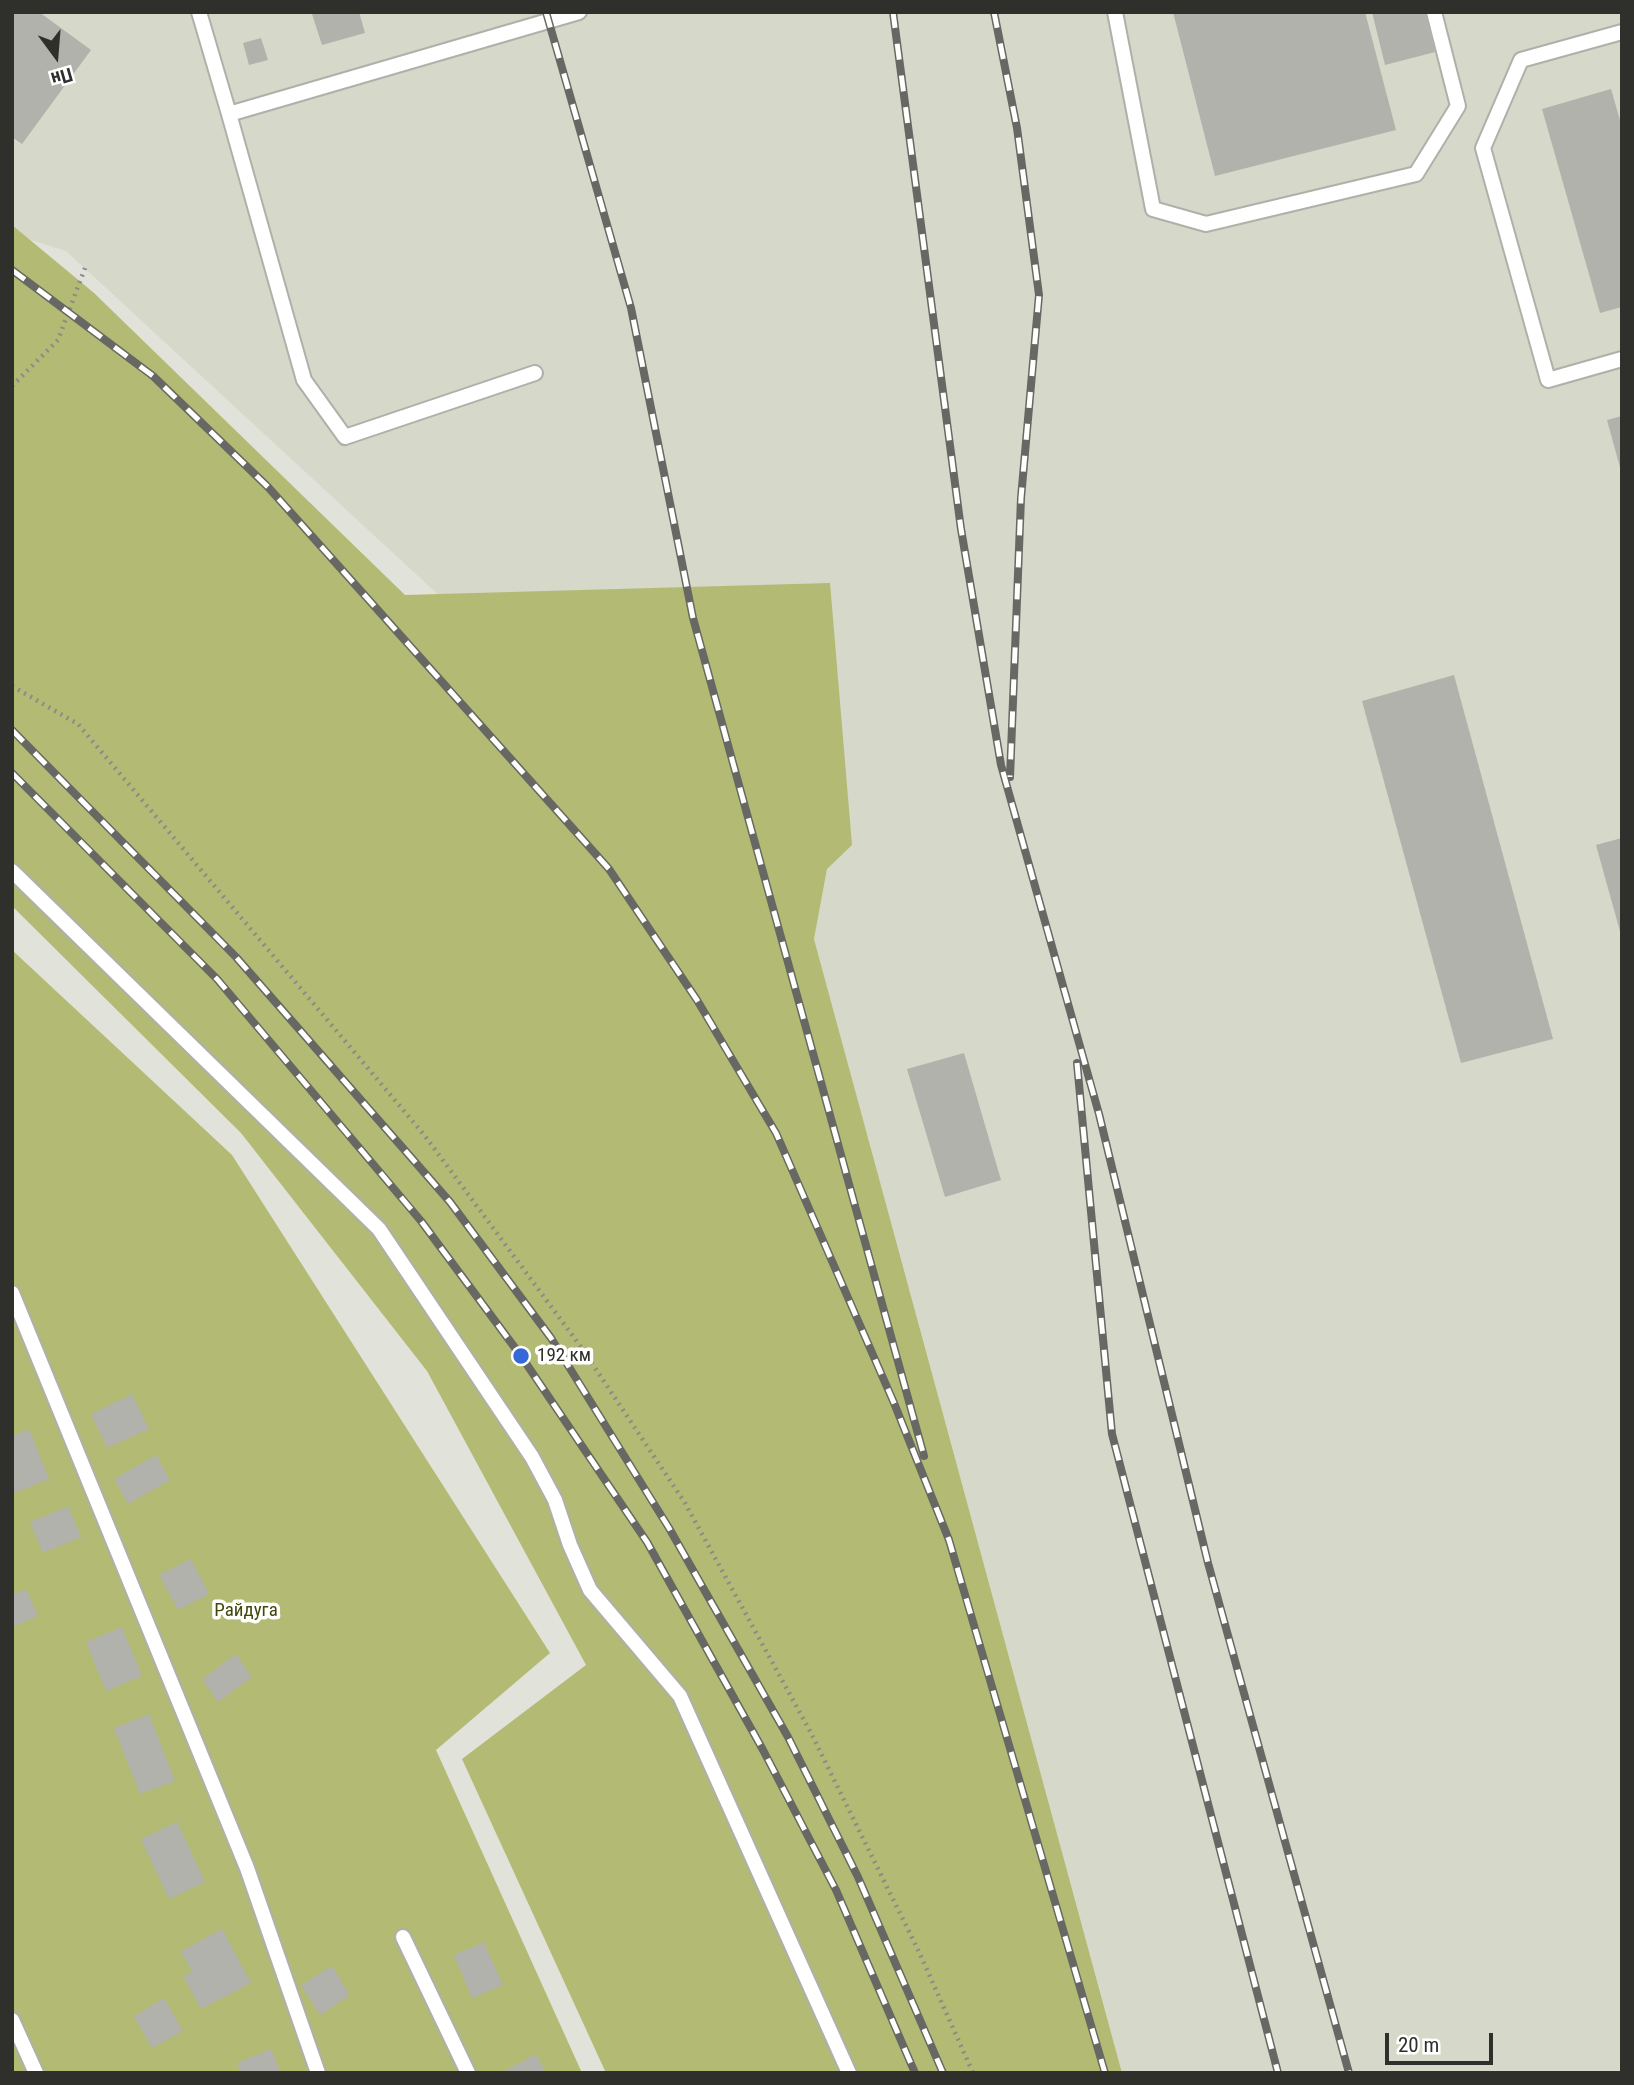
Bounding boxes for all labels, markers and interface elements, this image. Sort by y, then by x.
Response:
north arrow [21,21,91,91]
text: Пн [49,63,75,91]
place label: 192 км [537,1345,591,1367]
marker: 192 км [511,1346,531,1366]
park label: Райдуга [214,1600,278,1622]
scale bar [1389,2018,1498,2062]
text: 20 m [1398,2033,1439,2057]

